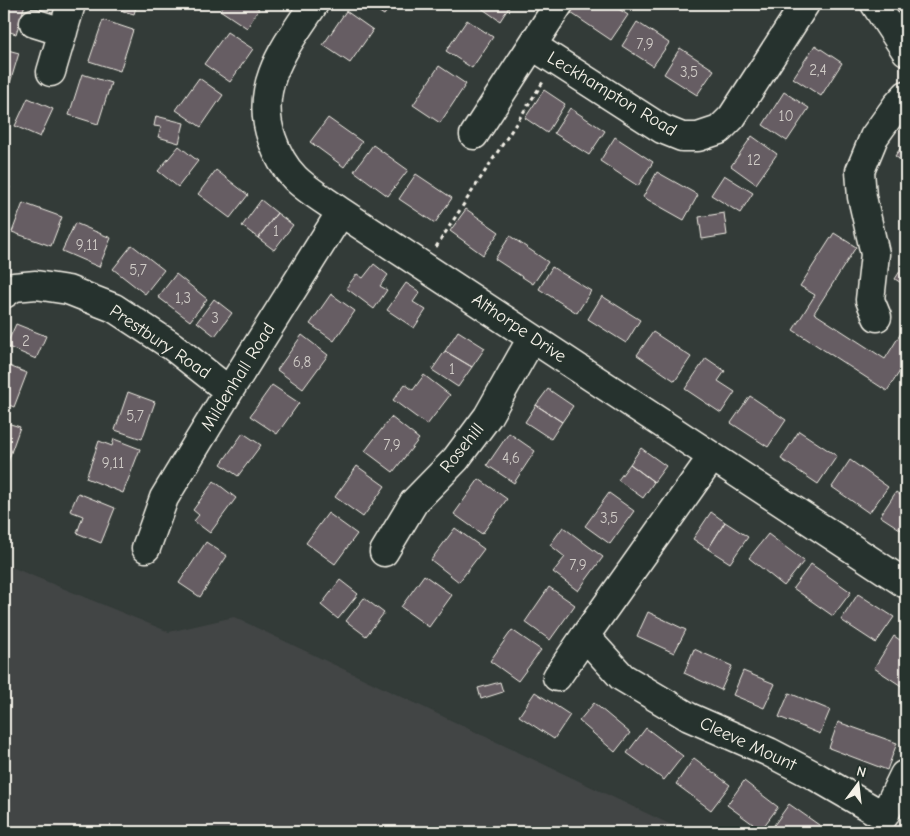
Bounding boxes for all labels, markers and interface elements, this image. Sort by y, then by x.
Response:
house number: 7,9 [636,35,654,53]
street label: Leckhampton Road [543,47,681,141]
house number: 2,4 [809,61,827,79]
house number: 3,5 [680,63,698,81]
house number: 10 [778,107,794,125]
house number: 12 [747,151,761,169]
house number: 1 [273,222,279,240]
house number: 9,11 [76,236,98,254]
house number: 5,7 [129,261,147,279]
house number: 1,3 [175,289,191,307]
street label: Althorpe Drive [468,289,570,367]
street label: Prestbury Road [105,300,215,384]
house number: 3 [211,309,219,327]
street label: Mildenhall Road [196,319,280,435]
house number: 2 [22,332,30,350]
house number: 6,8 [293,353,311,371]
house number: 1 [449,360,455,378]
house number: 5,7 [126,407,144,425]
street label: Rosehill [436,419,488,477]
house number: 7,9 [383,436,401,454]
house number: 4,6 [502,449,520,467]
house number: 9,11 [102,454,124,472]
house number: 3,5 [600,509,618,527]
house number: 7,9 [569,556,587,574]
street label: Cleeve Mount [696,712,800,776]
north arrow [832,758,882,808]
text: N [855,763,868,781]

